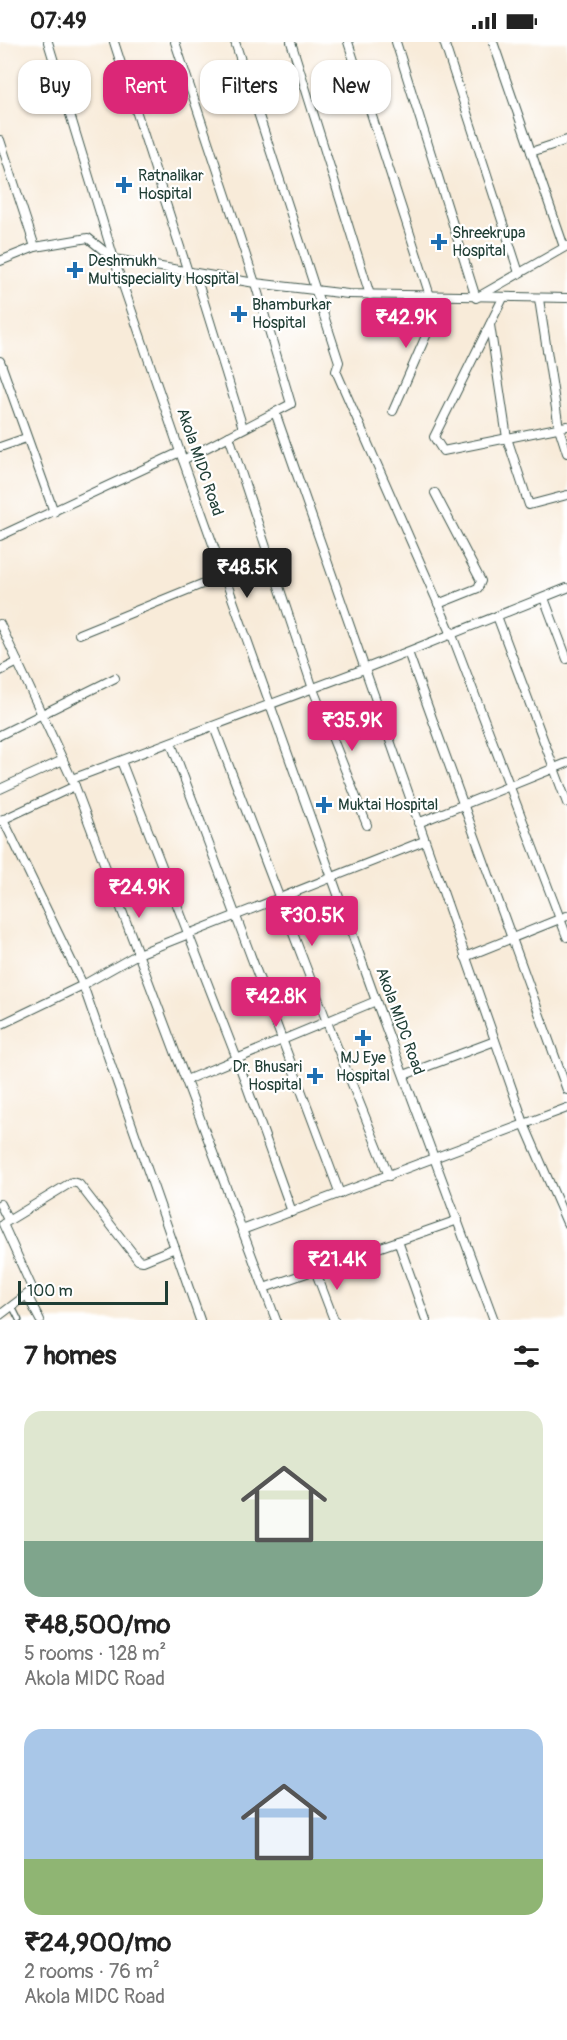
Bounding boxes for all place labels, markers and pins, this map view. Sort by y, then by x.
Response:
place label: Ratnalikar Hospital [138,166,204,204]
marker: Ratnalikar Hospital [115,176,133,194]
place label: Shreekrupa Hospital [452,223,525,261]
marker: Shreekrupa Hospital [430,233,448,251]
place label: Deshmukh Multispeciality Hospital [88,251,239,289]
marker: Deshmukh Multispeciality Hospital [66,261,84,279]
place label: Bhamburkar Hospital [252,295,332,333]
pin: ₹42.9K [357,298,455,349]
marker: Bhamburkar Hospital [230,305,248,323]
pin: ₹48.5K [198,548,296,599]
pin: ₹35.9K [303,701,401,752]
place label: Muktai Hospital [338,795,438,815]
marker: Muktai Hospital [315,796,333,814]
pin: ₹24.9K [90,868,188,919]
pin: ₹30.5K [263,896,361,947]
pin: ₹42.8K [227,977,325,1028]
marker: MJ Eye Hospital [354,1029,372,1047]
place label: MJ Eye Hospital [336,1048,390,1086]
place label: Dr. Bhusari Hospital [232,1057,302,1095]
marker: Dr. Bhusari Hospital [306,1067,324,1085]
pin: ₹21.4K [288,1240,386,1291]

